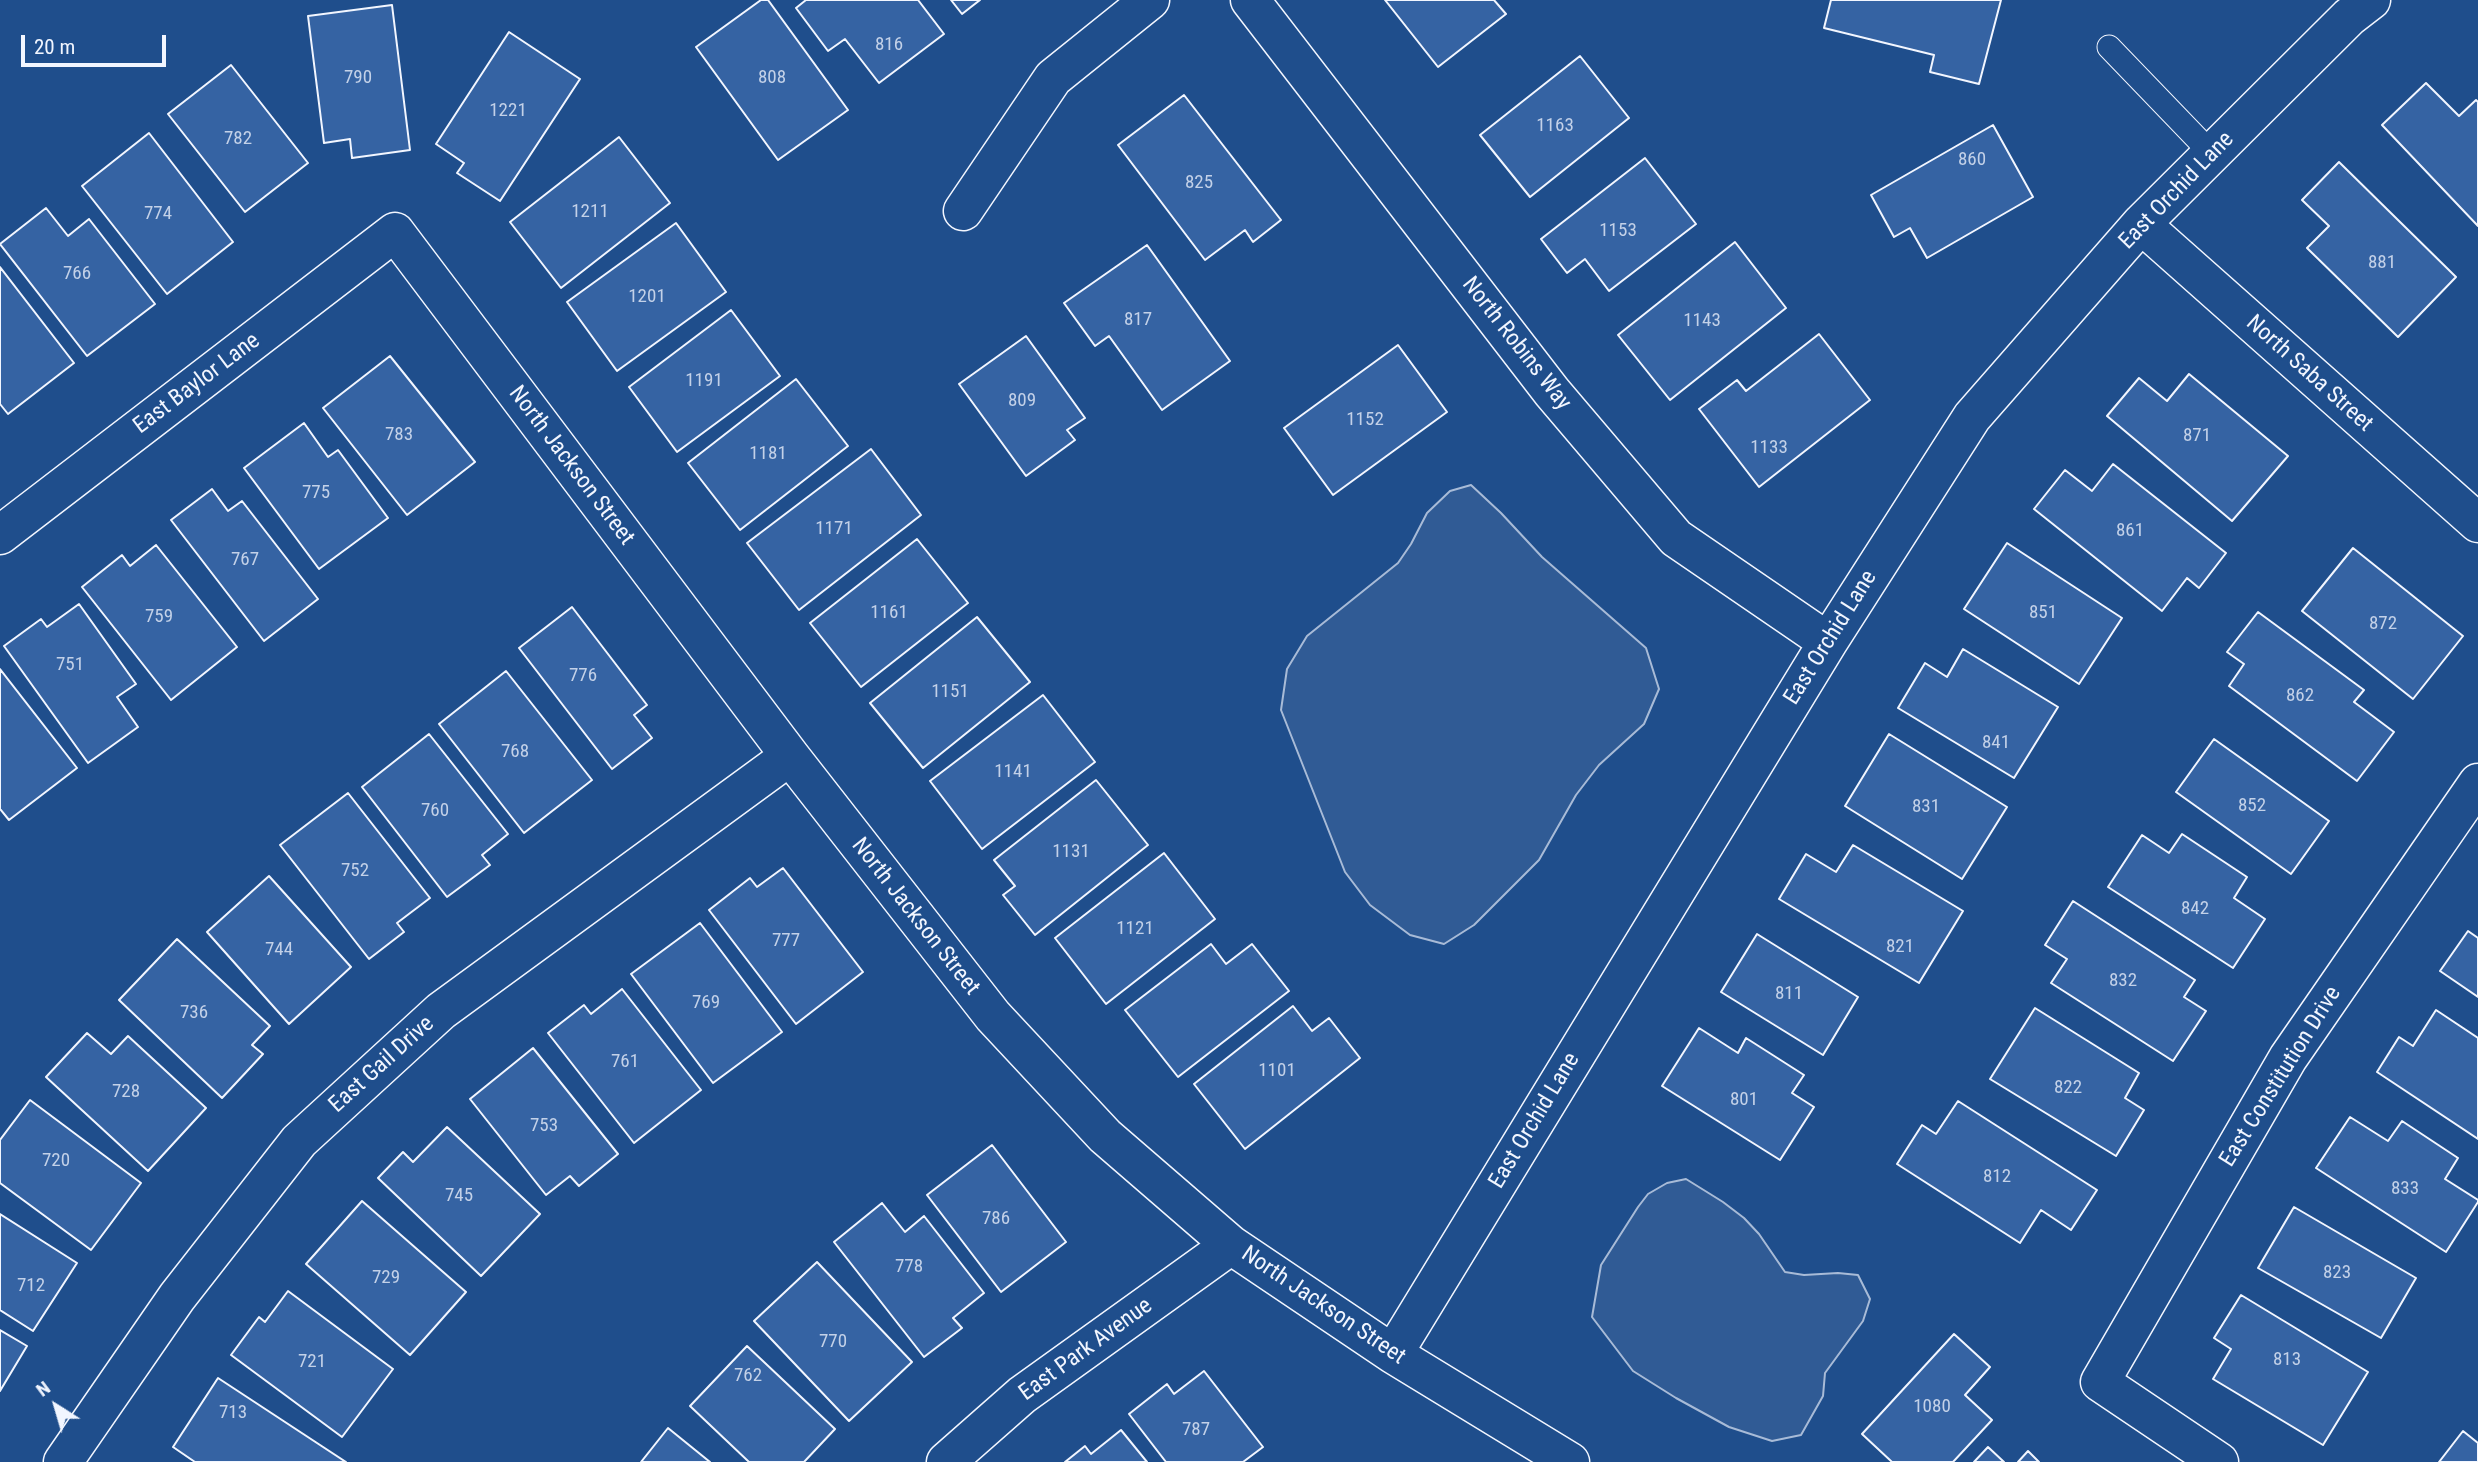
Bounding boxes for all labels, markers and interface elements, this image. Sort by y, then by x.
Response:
scale bar [24,21,170,65]
house number: 816 [875,34,903,56]
text: 20 m [34,35,75,59]
house number: 790 [344,67,372,89]
house number: 808 [758,67,786,89]
house number: 1221 [489,100,527,122]
house number: 1163 [1536,115,1574,137]
street label: East Orchid Lane [2114,126,2240,256]
house number: 782 [224,128,252,150]
house number: 860 [1958,149,1986,171]
house number: 825 [1185,172,1213,194]
house number: 1211 [571,201,609,223]
house number: 774 [144,203,172,225]
house number: 1153 [1599,220,1637,242]
house number: 881 [2368,252,2396,274]
house number: 766 [63,263,91,285]
street label: North Robins Way [1455,272,1577,416]
house number: 1201 [628,286,666,308]
house number: 817 [1124,309,1152,331]
house number: 1143 [1683,310,1721,332]
street label: North Saba Street [2240,310,2378,438]
street label: East Baylor Lane [128,328,266,440]
house number: 1191 [685,370,723,392]
street label: North Jackson Street [502,381,640,551]
house number: 809 [1008,390,1036,412]
house number: 1152 [1346,409,1384,431]
house number: 783 [385,424,413,446]
house number: 871 [2183,425,2211,447]
house number: 1133 [1750,437,1788,459]
house number: 1181 [749,443,787,465]
house number: 775 [302,482,330,504]
house number: 1171 [815,518,853,540]
house number: 861 [2116,520,2144,542]
house number: 767 [231,549,259,571]
street label: East Orchid Lane [1779,566,1883,710]
house number: 1161 [870,602,908,624]
house number: 851 [2029,602,2057,624]
house number: 759 [145,606,173,628]
house number: 872 [2369,613,2397,635]
house number: 751 [56,654,84,676]
house number: 776 [569,665,597,687]
house number: 1151 [931,681,969,703]
house number: 862 [2286,685,2314,707]
house number: 841 [1982,732,2010,754]
house number: 768 [501,741,529,763]
house number: 1141 [994,761,1032,783]
house number: 852 [2238,795,2266,817]
house number: 831 [1912,796,1940,818]
house number: 760 [421,800,449,822]
street label: North Jackson Street [845,833,985,1001]
house number: 1131 [1052,841,1090,863]
house number: 752 [341,860,369,882]
house number: 842 [2181,898,2209,920]
house number: 1121 [1116,918,1154,940]
house number: 777 [772,930,800,952]
house number: 821 [1886,936,1914,958]
house number: 744 [265,939,293,961]
house number: 832 [2109,970,2137,992]
street label: East Constitution Drive [2214,982,2348,1172]
house number: 811 [1775,983,1803,1005]
house number: 769 [692,992,720,1014]
house number: 736 [180,1002,208,1024]
street label: East Gail Drive [324,1011,440,1119]
street label: East Orchid Lane [1484,1048,1586,1194]
house number: 761 [611,1051,639,1073]
house number: 1101 [1258,1060,1296,1082]
house number: 822 [2054,1077,2082,1099]
house number: 728 [112,1081,140,1103]
house number: 801 [1730,1089,1758,1111]
house number: 753 [530,1115,558,1137]
house number: 720 [42,1150,70,1172]
house number: 812 [1983,1166,2011,1188]
house number: 833 [2391,1178,2419,1200]
house number: 745 [445,1185,473,1207]
house number: 786 [982,1208,1010,1230]
street label: North Jackson Street [1236,1241,1410,1371]
house number: 778 [895,1256,923,1278]
house number: 823 [2323,1262,2351,1284]
house number: 729 [372,1267,400,1289]
house number: 712 [17,1275,45,1297]
street label: East Park Avenue [1014,1293,1158,1407]
house number: 770 [819,1331,847,1353]
house number: 813 [2273,1349,2301,1371]
house number: 721 [298,1351,326,1373]
house number: 762 [734,1365,762,1387]
north arrow [21,1371,91,1441]
text: N [31,1376,55,1402]
house number: 1080 [1913,1396,1951,1418]
house number: 713 [219,1402,247,1424]
house number: 787 [1182,1419,1210,1441]

